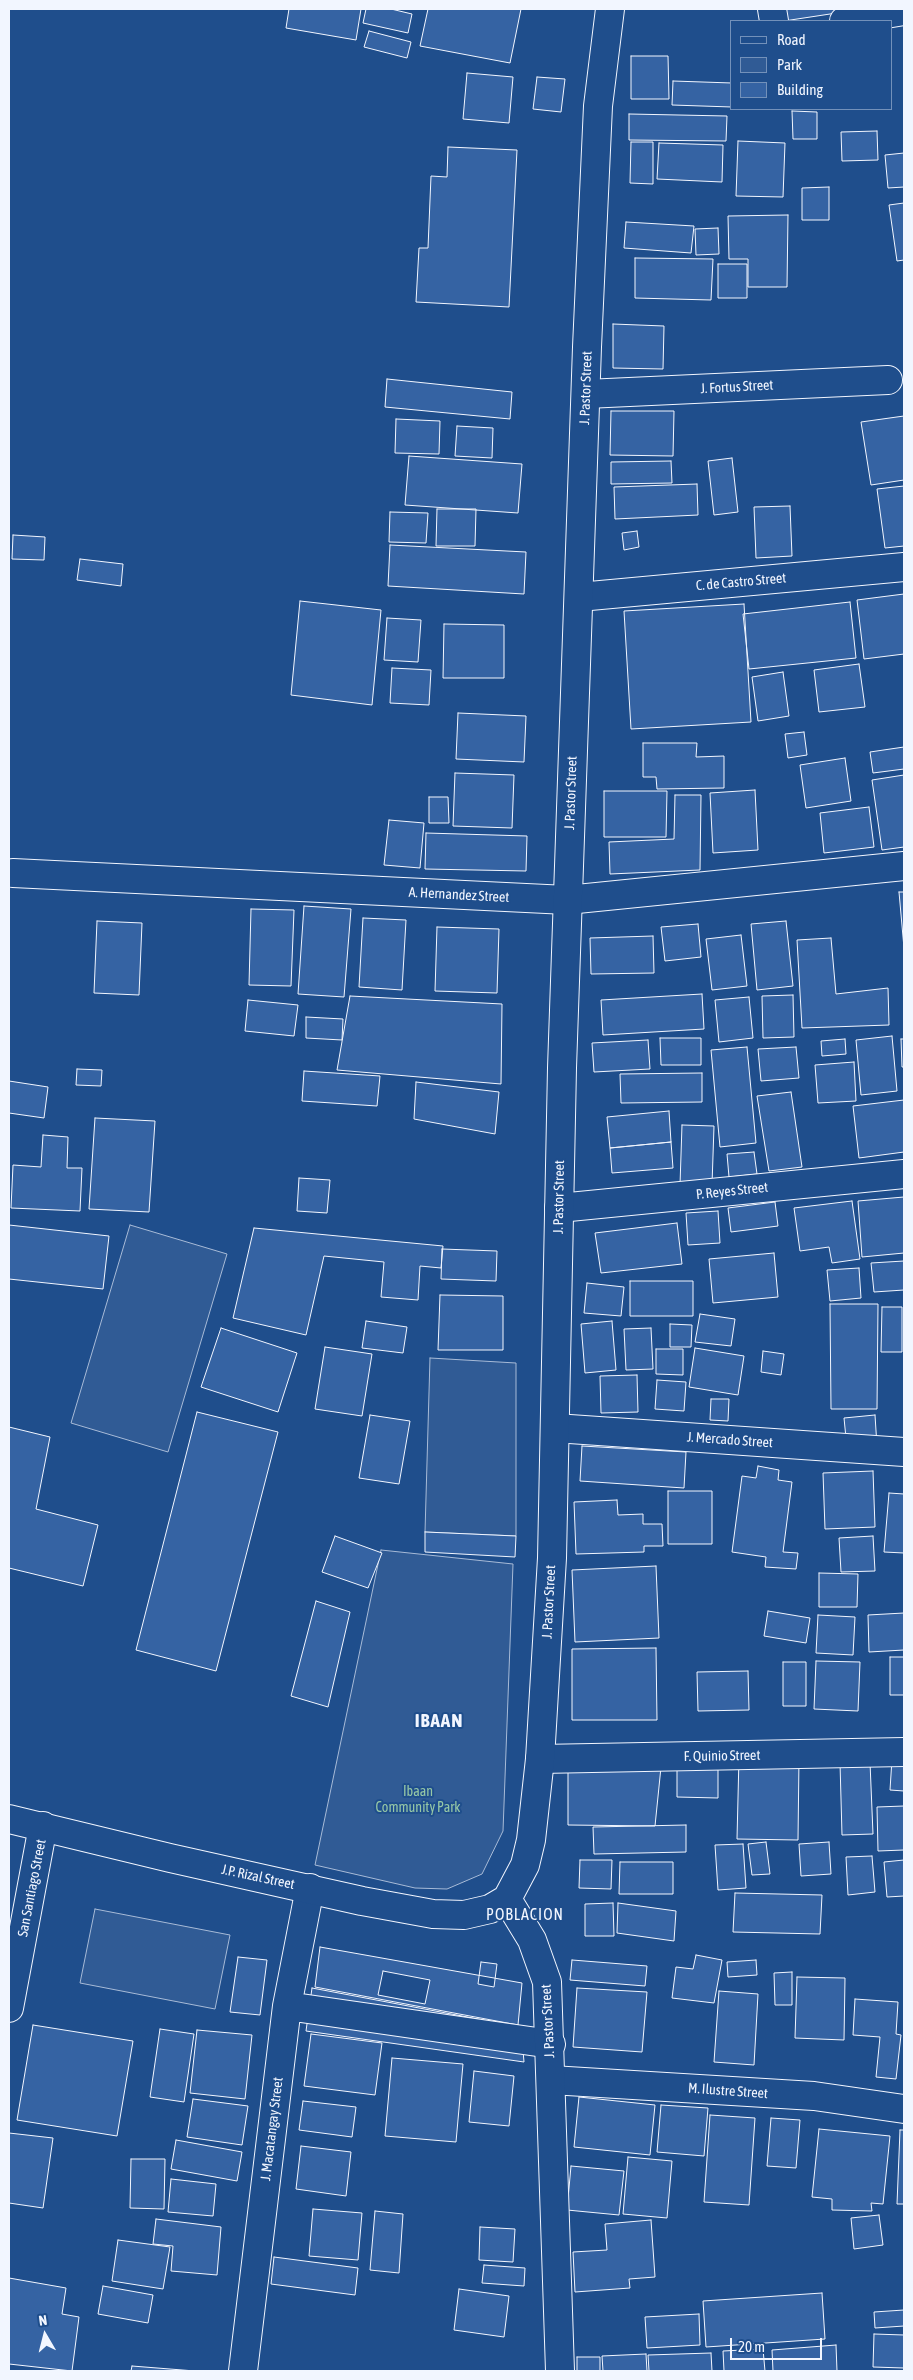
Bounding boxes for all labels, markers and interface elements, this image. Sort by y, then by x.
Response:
legend [730,20,893,110]
text: Road [777,31,806,48]
text: Park [777,56,802,73]
text: Building [777,81,823,98]
street label: J. Pastor Street [576,351,596,425]
street label: J. Fortus Street [700,377,774,397]
street label: C. de Castro Street [695,570,787,594]
street label: J. Pastor Street [561,756,581,830]
street label: A. Hernandez Street [408,884,510,906]
street label: J. Pastor Street [550,1160,568,1234]
street label: P. Reyes Street [695,1179,769,1203]
street label: J. Mercado Street [687,1429,773,1451]
street label: J. Pastor Street [539,1565,559,1639]
district label: IBAAN [414,1710,464,1732]
street label: F. Quinio Street [683,1747,761,1765]
park label: Ibaan Community Park [376,1784,460,1816]
street label: San Santiago Street [14,1838,50,1938]
street label: J.P. Rizal Street [220,1861,296,1893]
district label: POBLACION [485,1905,565,1925]
street label: J. Pastor Street [538,1984,558,2058]
street label: J. Macatangay Street [257,2076,287,2182]
street label: M. Ilustre Street [688,2080,768,2102]
north arrow [20,2310,70,2360]
text: N [38,2312,48,2329]
scale bar [733,2328,826,2360]
text: 20 m [738,2338,765,2355]

